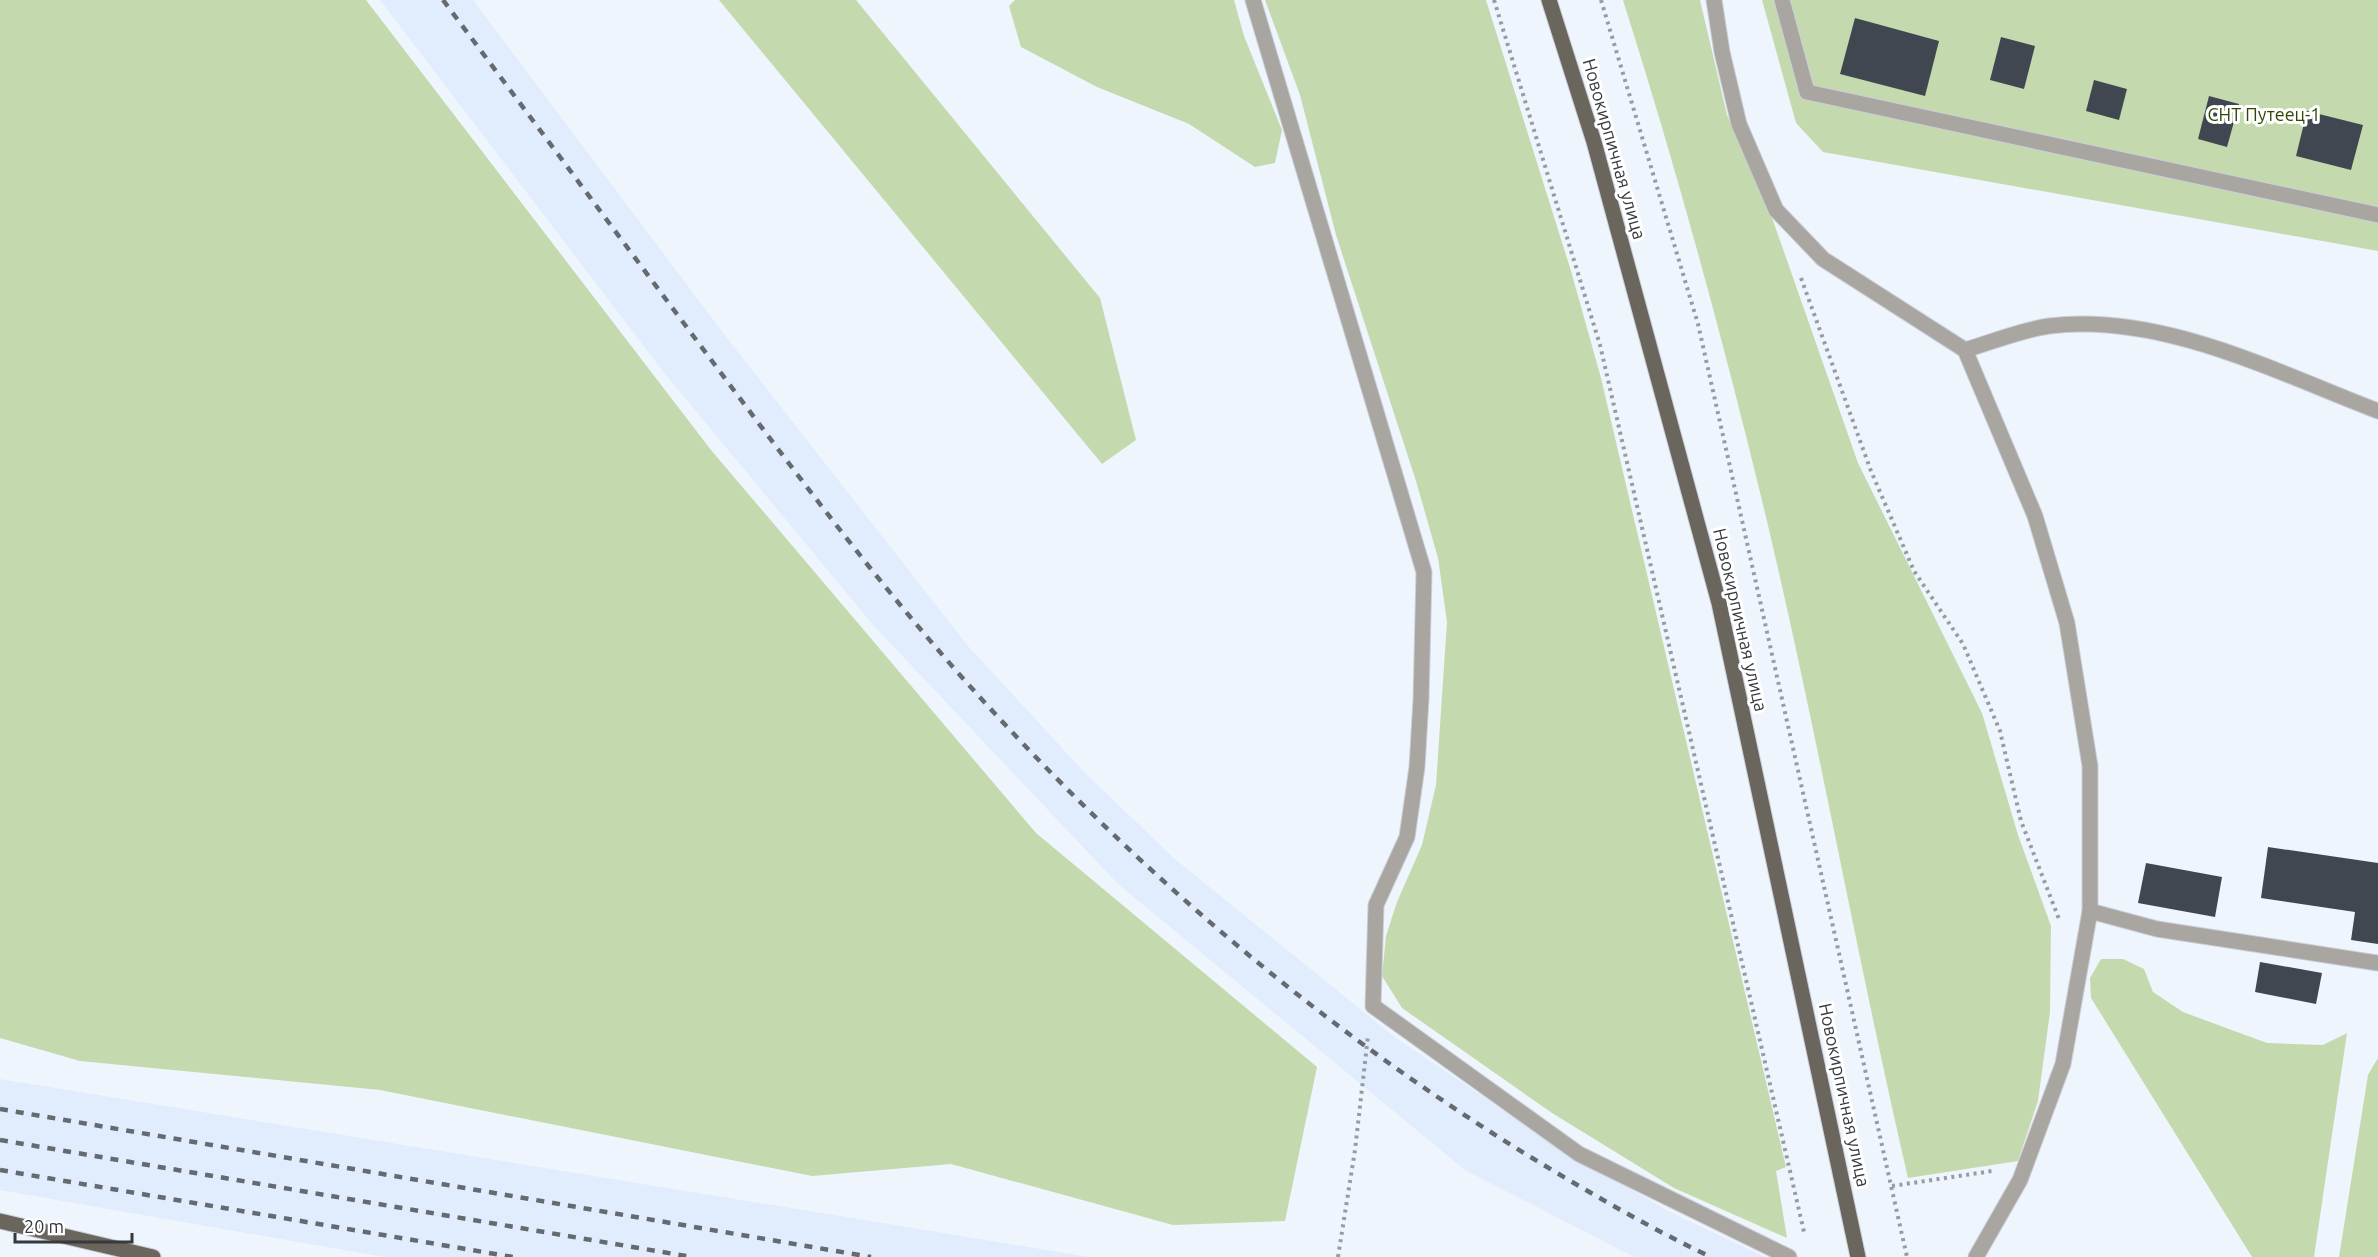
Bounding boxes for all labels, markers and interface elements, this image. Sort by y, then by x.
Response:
street label: Новокирпичная улица [1580,56,1650,241]
park label: СНТ Путеец-1 [2208,104,2320,124]
street label: Новокирпичная улица [1710,526,1772,713]
street label: Новокирпичная улица [1816,1001,1874,1188]
scale bar [15,1206,132,1244]
text: 20 m [24,1216,64,1236]

